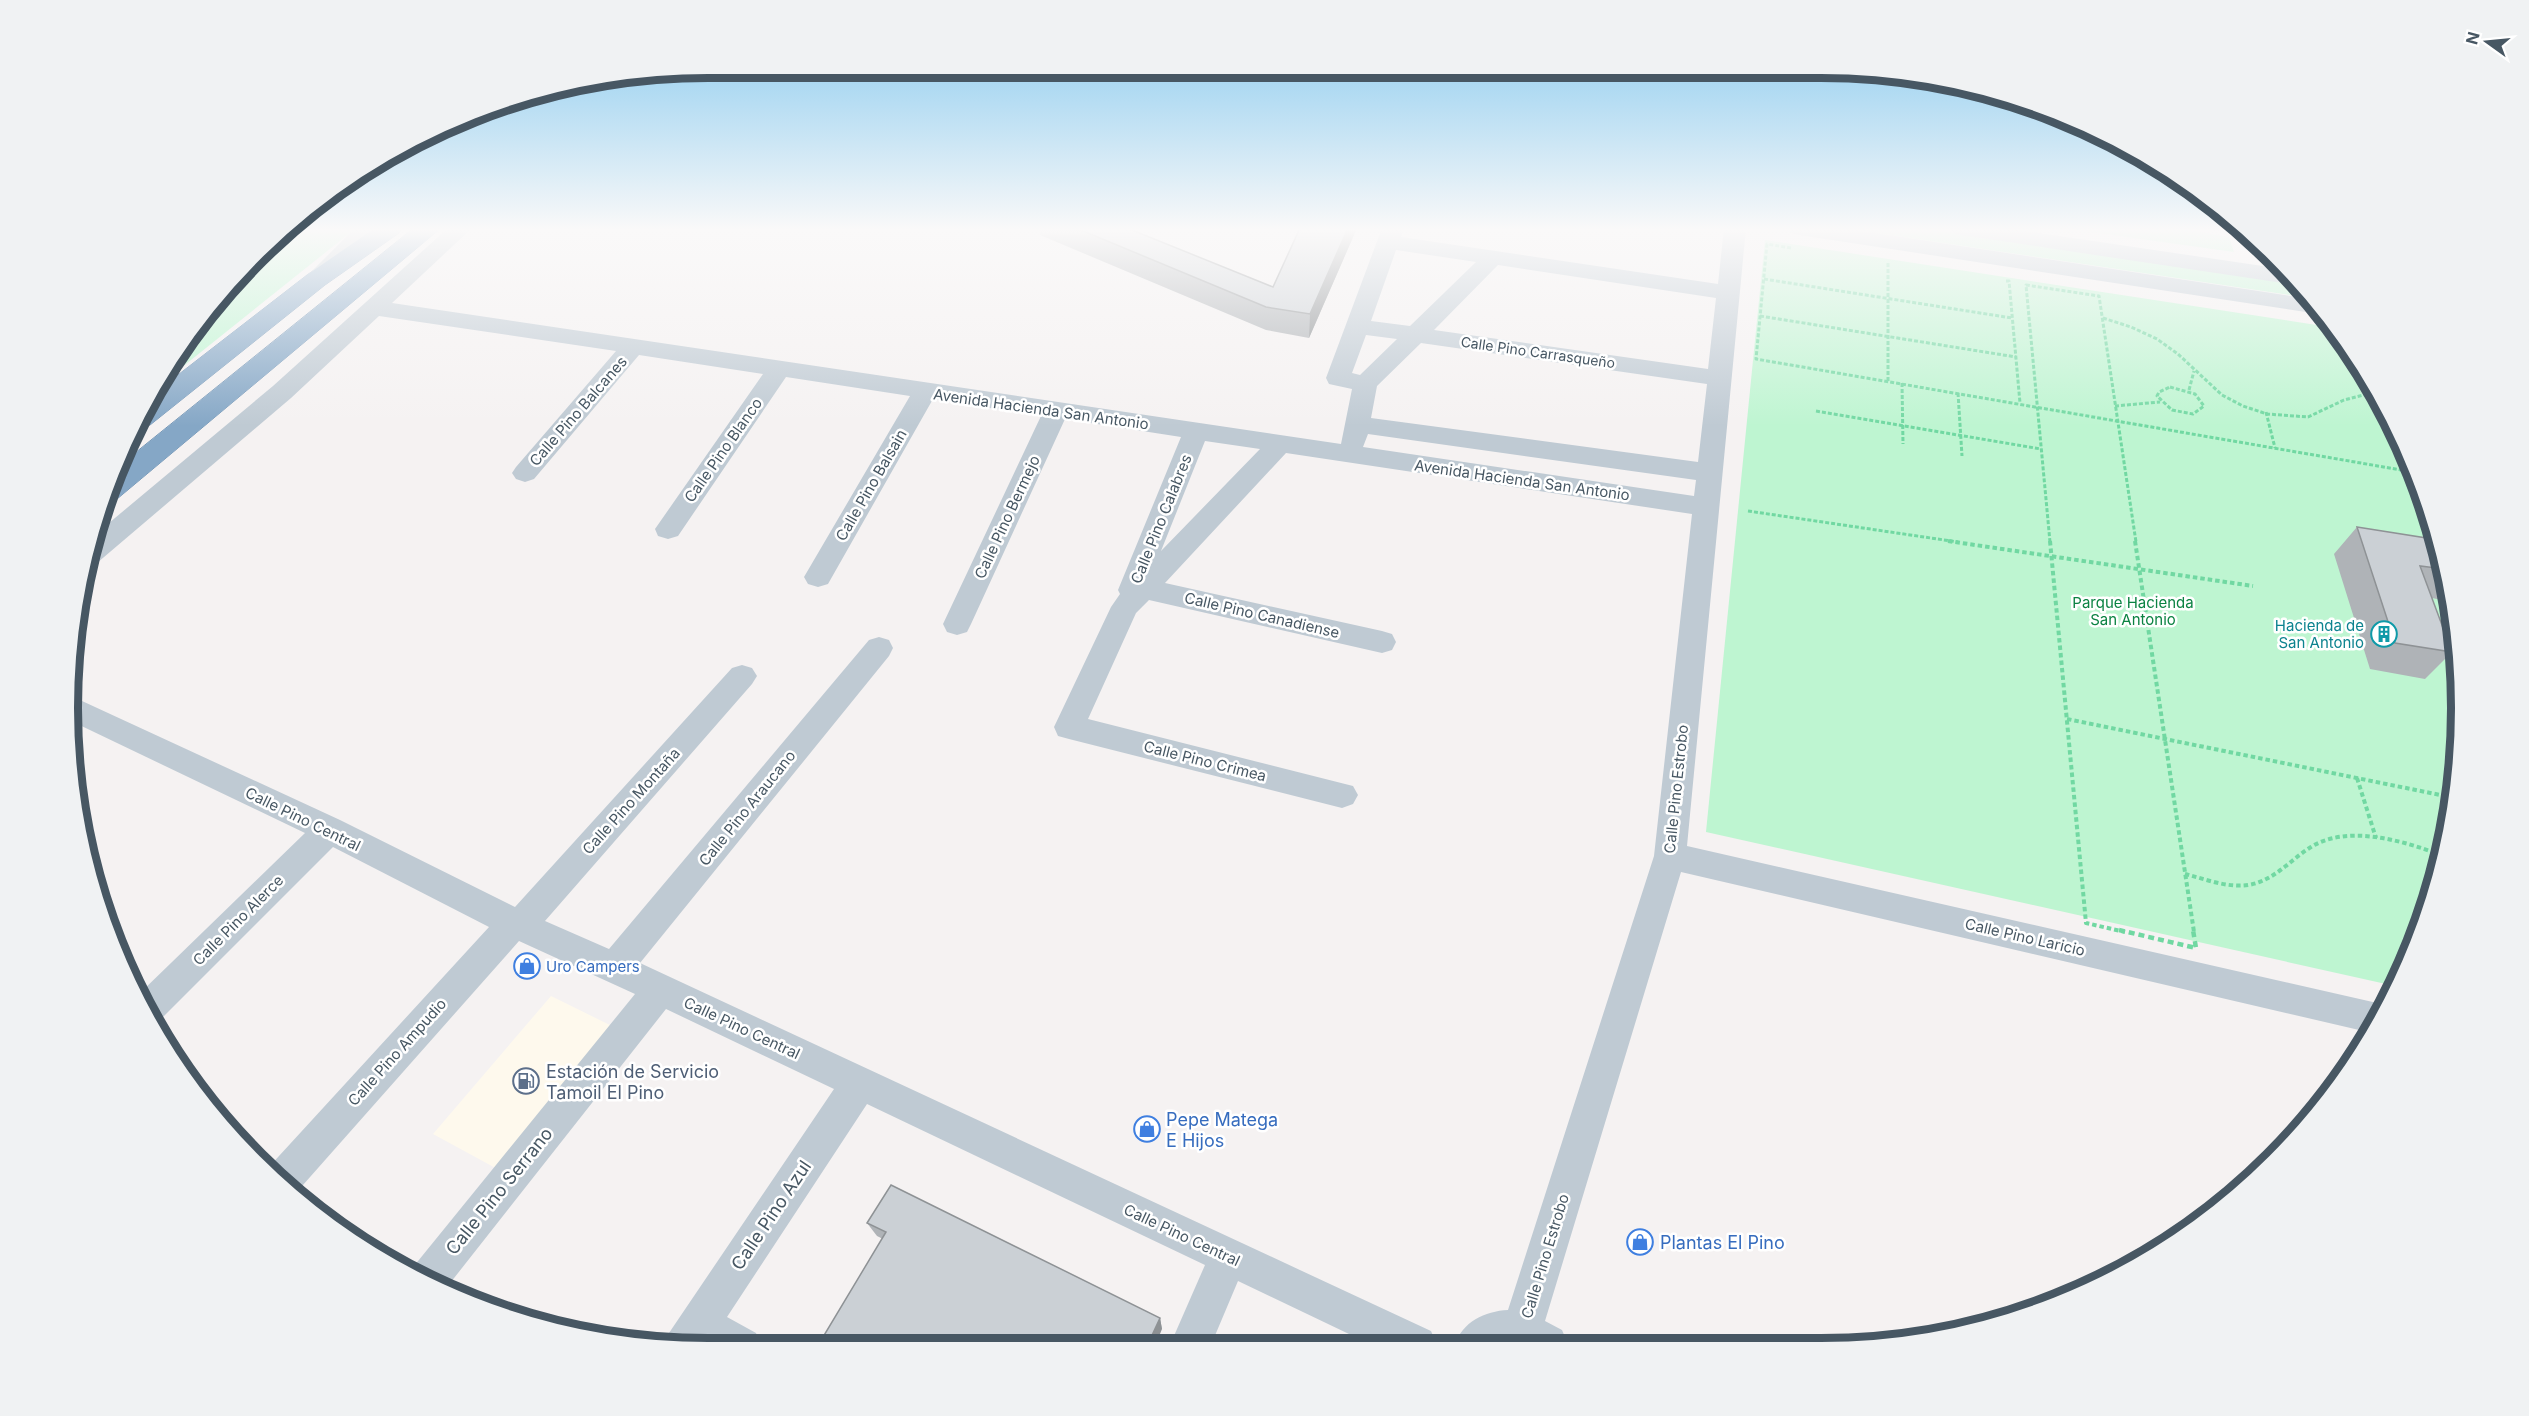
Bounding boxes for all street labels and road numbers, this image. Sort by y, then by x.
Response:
street label: Calle Pino Carrasqueño [1460,333,1616,371]
street label: Calle Pino Balcanes [525,352,631,470]
street label: Avenida Hacienda San Antonio [932,384,1150,434]
street label: Calle Pino Blanco [680,394,766,506]
street label: Calle Pino Balsain [831,426,911,544]
street label: Calle Pino Bermejo [970,452,1044,582]
street label: Calle Pino Calabres [1126,452,1196,586]
street label: Avenida Hacienda San Antonio [1413,455,1631,505]
street label: Calle Pino Canadiense [1183,588,1341,642]
street label: Calle Pino Estrobo [1660,724,1692,854]
street label: Calle Pino Crimea [1142,737,1268,785]
street label: Calle Pino Montaña [578,744,684,858]
street label: Calle Pino Araucano [695,746,799,870]
street label: Calle Pino Central [242,783,364,855]
street label: Calle Pino Alerce [189,871,287,969]
street label: Calle Pino Laricio [1963,914,2087,960]
street label: Calle Pino Central [681,993,803,1063]
street label: Calle Pino Ampudio [344,994,450,1110]
street label: Calle Pino Serrano [441,1123,557,1259]
street label: Calle Pino Azul [727,1156,815,1274]
street label: Calle Pino Estrobo [1517,1191,1573,1321]
street label: Calle Pino Central [1121,1200,1243,1270]

